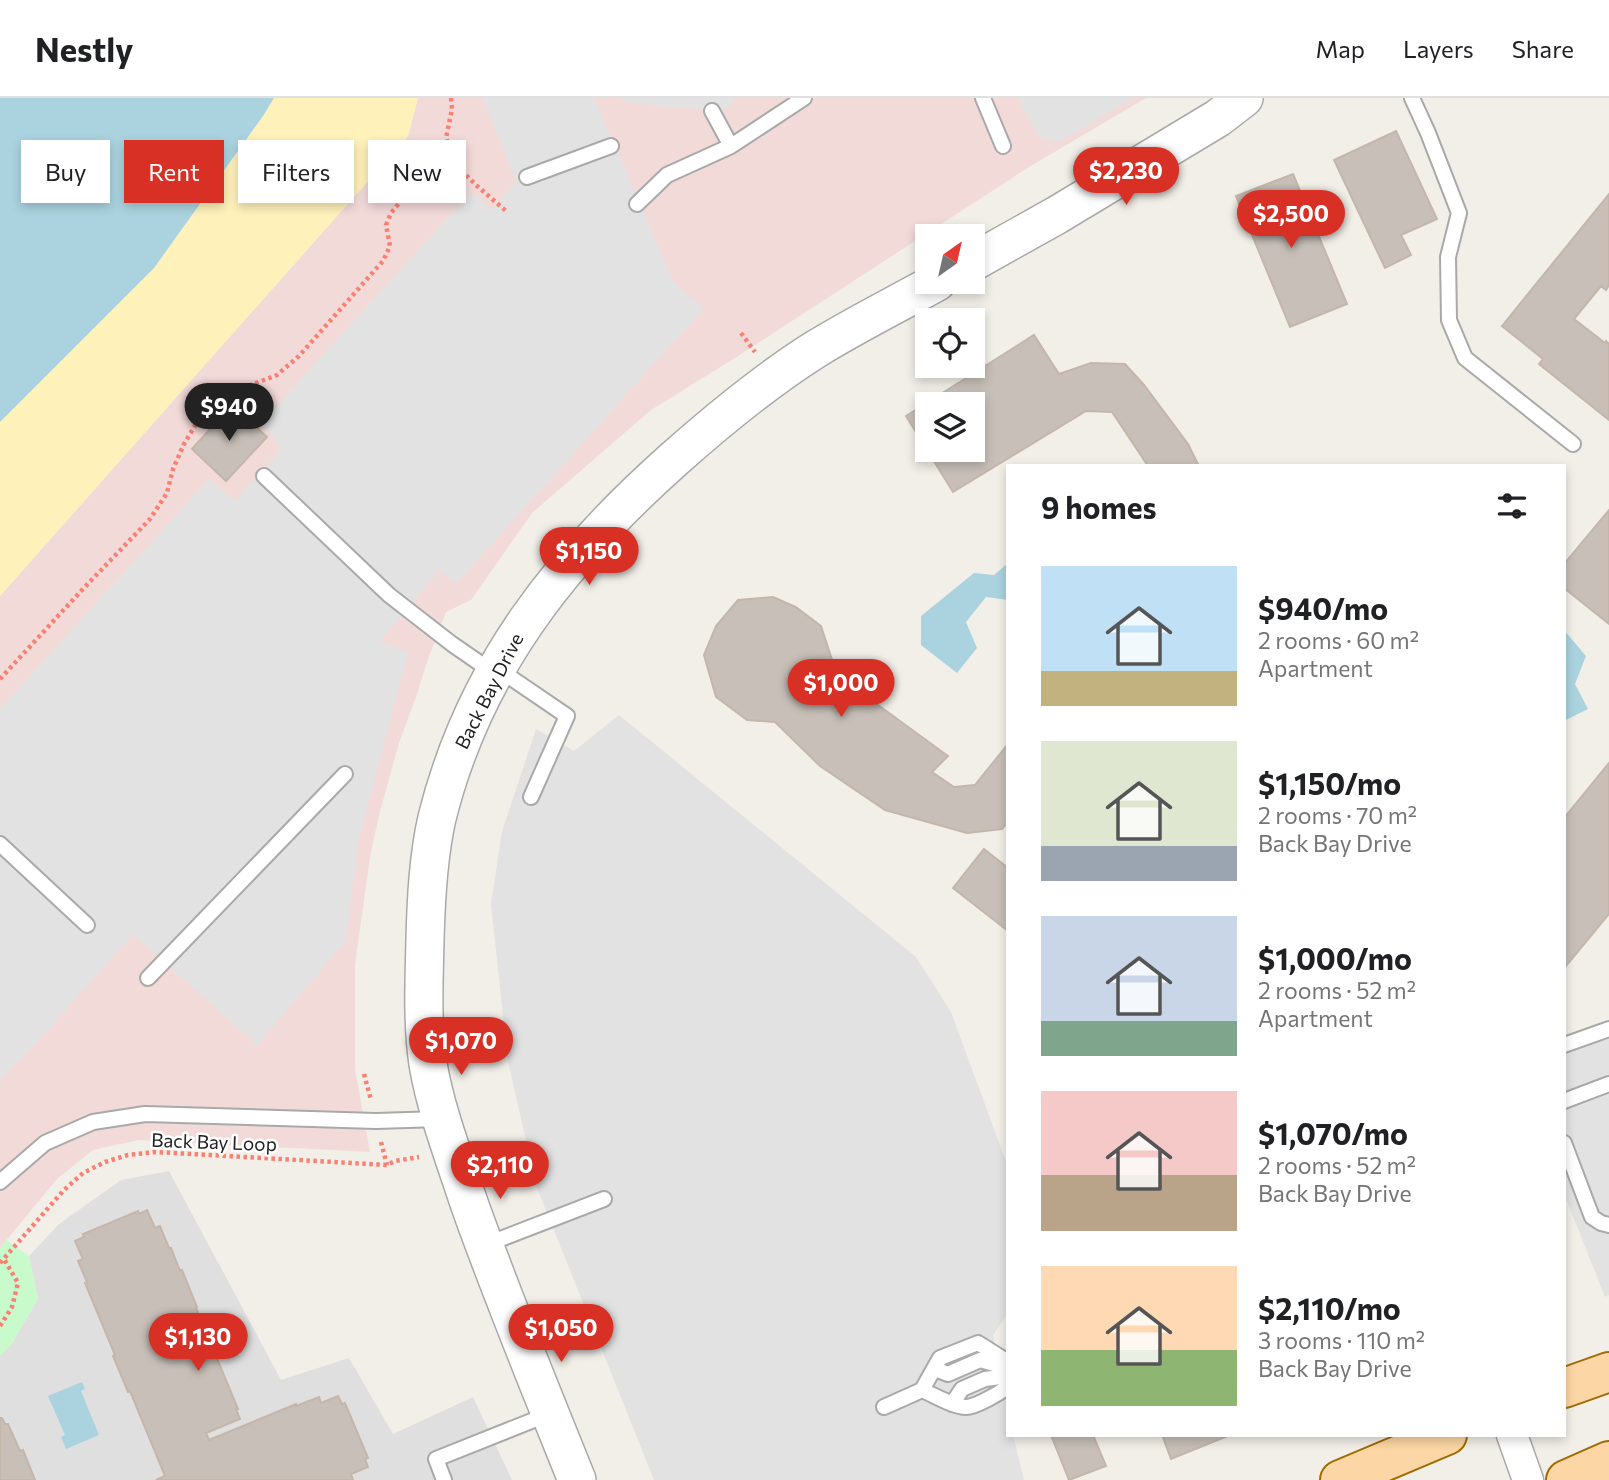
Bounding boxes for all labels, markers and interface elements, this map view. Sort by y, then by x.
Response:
text: Nestly [35,28,133,69]
text: Map [1316,34,1365,63]
text: Layers [1403,34,1474,63]
text: Share [1512,34,1574,63]
chip: Buy [21,140,110,203]
chip: Rent [124,140,224,203]
chip: Filters [238,140,354,203]
chip: New [368,140,466,203]
pin: $2,230 [1069,148,1183,207]
text: $2,230 [1089,156,1163,184]
pin: $2,500 [1234,190,1348,250]
text: $2,500 [1253,199,1329,227]
north arrow [915,224,985,294]
map controls [915,224,985,462]
button: locate [915,308,985,378]
pin: $940 [188,384,270,443]
text: $940 [201,392,257,420]
button: layers [915,392,985,462]
icon: filters [1493,487,1531,525]
text: 9 homes [1041,488,1156,525]
pin: $1,150 [532,528,646,587]
text: $1,150 [556,536,622,564]
text: $940/mo [1258,589,1388,626]
icon: home [1097,594,1181,678]
text: 2 rooms · 60 m² [1258,626,1419,654]
street label: Back Bay Drive [450,629,528,753]
text: Apartment [1258,654,1373,682]
pin: $1,000 [784,660,898,719]
text: $1,000 [804,668,878,696]
text: $1,150/mo [1258,764,1401,801]
icon: home [1097,769,1181,853]
text: 2 rooms · 70 m² [1258,801,1417,829]
text: Back Bay Drive [1258,829,1412,857]
text: $1,000/mo [1258,939,1412,976]
icon: home [1097,944,1181,1028]
text: 2 rooms · 52 m² [1258,976,1416,1004]
text: Apartment [1258,1004,1373,1032]
pin: $1,070 [404,1018,518,1077]
text: $1,070 [425,1026,497,1054]
text: $1,070/mo [1258,1114,1408,1151]
icon: home [1097,1119,1181,1203]
street label: Back Bay Loop [151,1128,277,1155]
pin: $2,110 [443,1142,557,1201]
text: $2,110 [467,1150,533,1178]
text: 2 rooms · 52 m² [1258,1151,1416,1179]
text: Back Bay Drive [1258,1179,1412,1207]
text: $2,110/mo [1258,1289,1401,1326]
icon: home [1097,1294,1181,1378]
pin: $1,050 [504,1304,618,1364]
text: $1,050 [524,1313,598,1341]
pin: $1,130 [141,1314,255,1373]
text: $1,130 [165,1322,231,1350]
text: 3 rooms · 110 m² [1258,1326,1425,1354]
text: Back Bay Drive [1258,1354,1412,1382]

